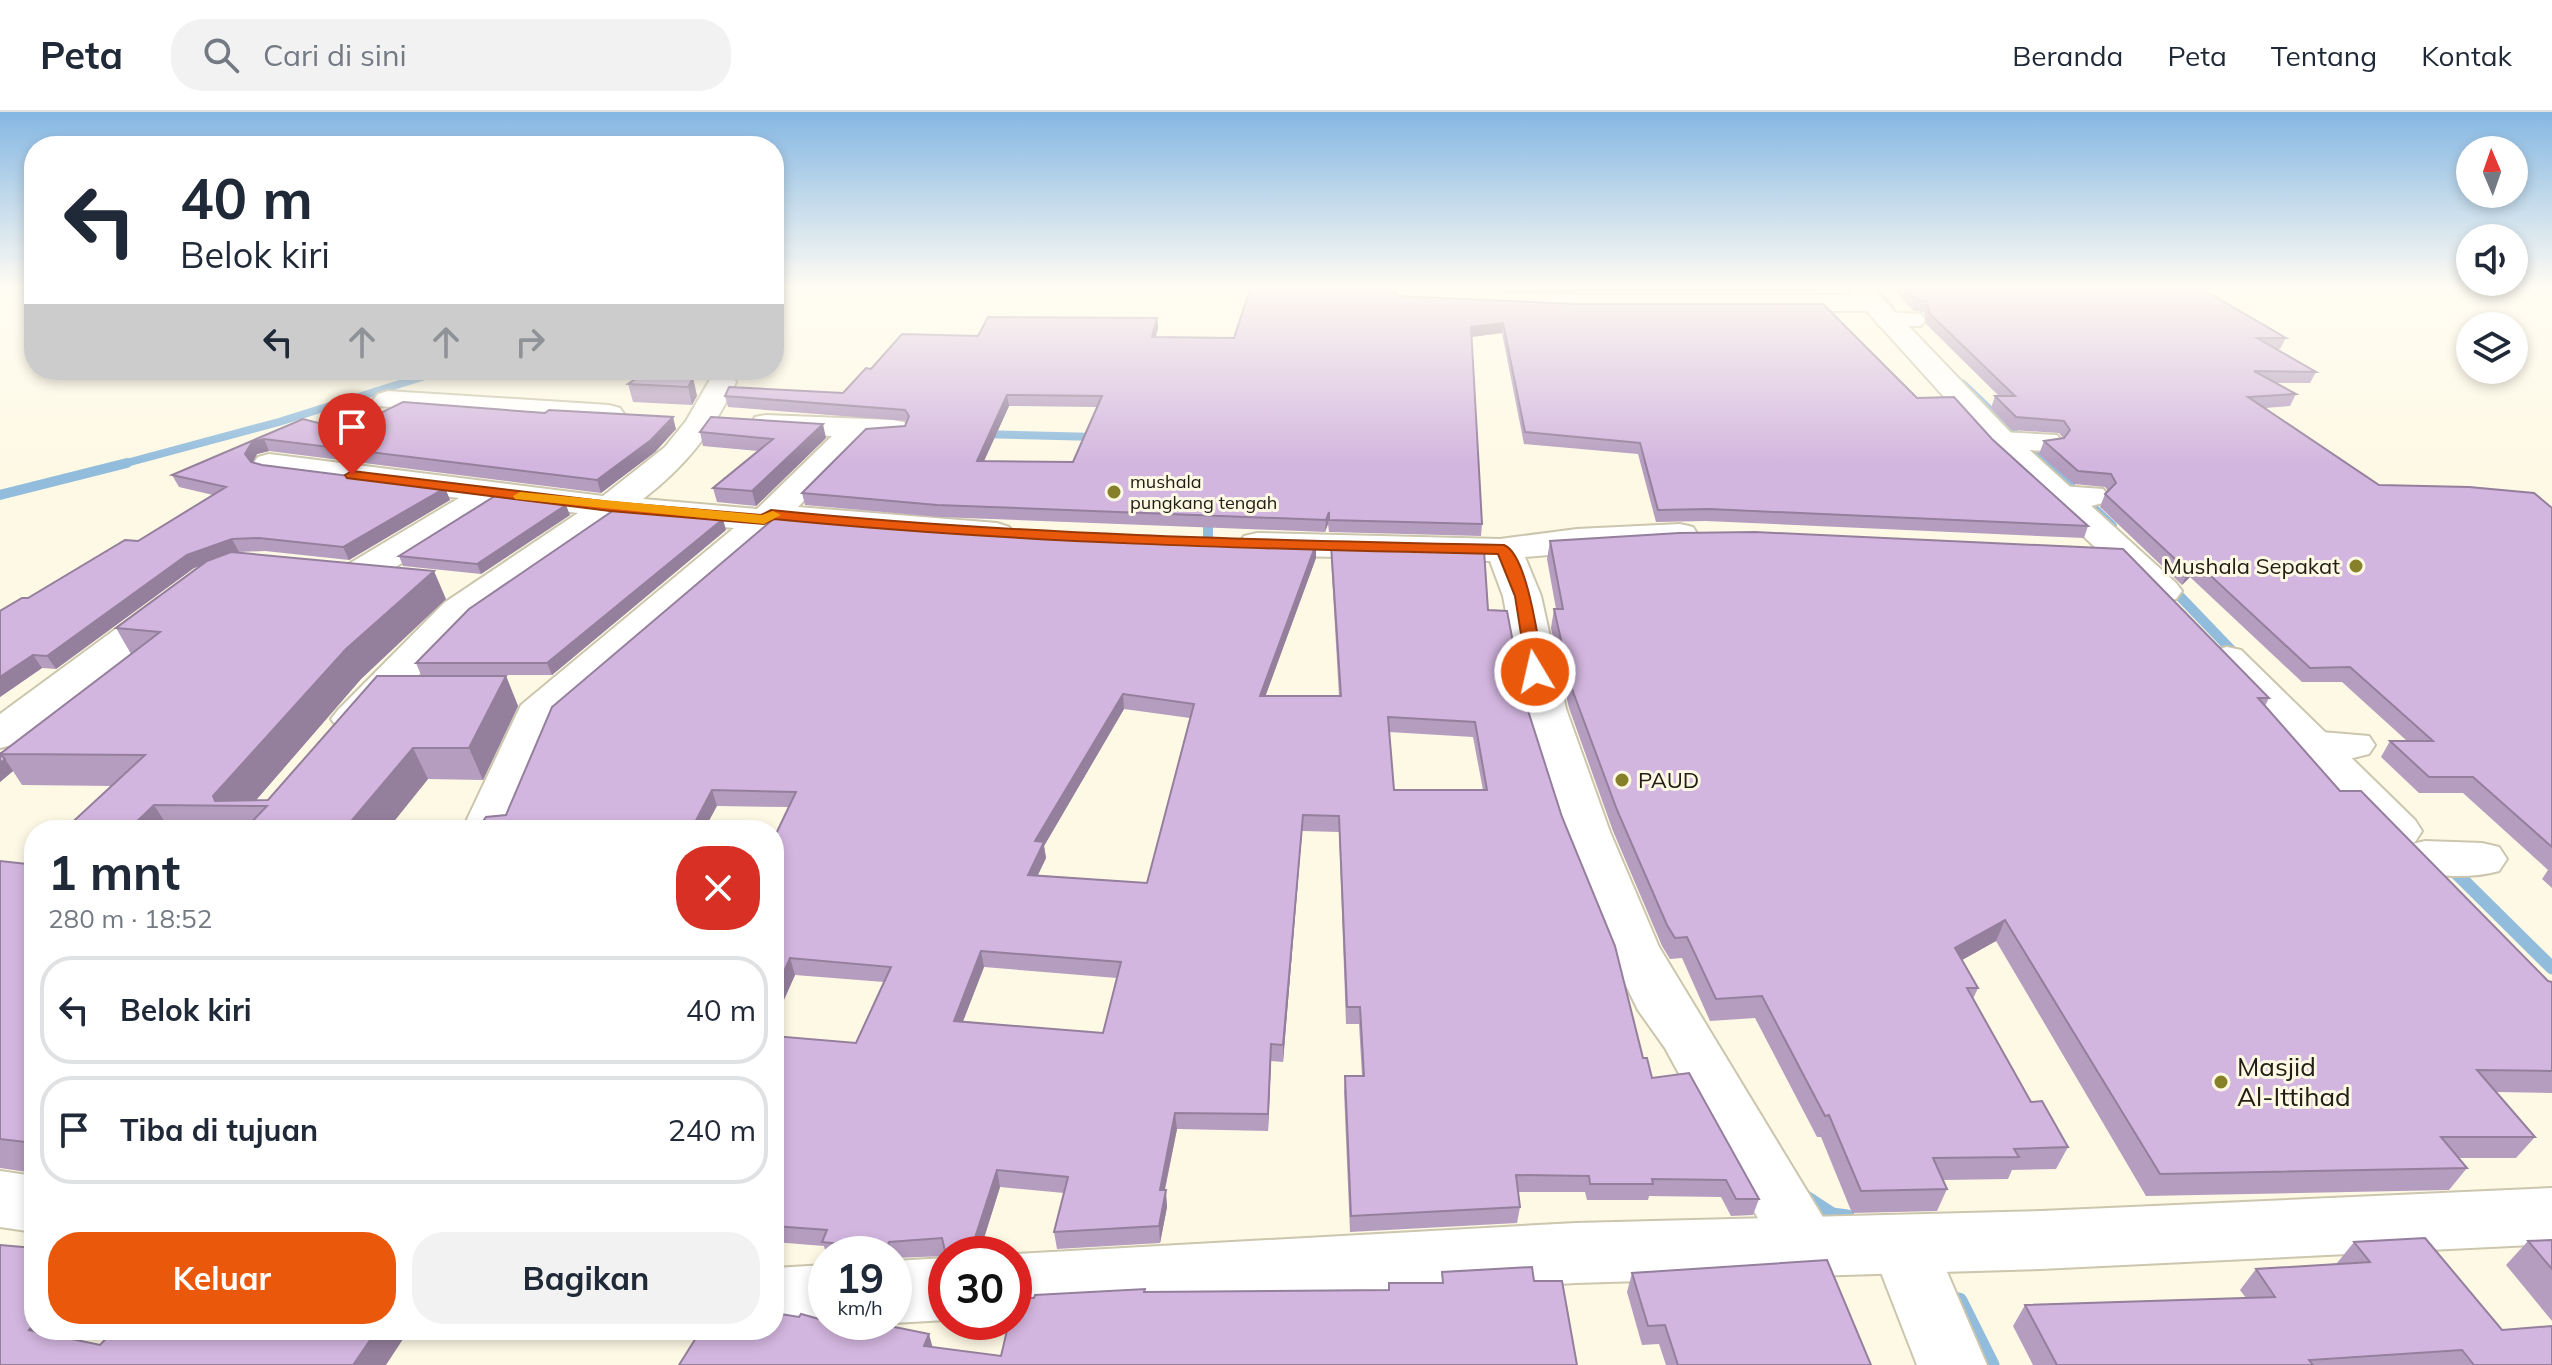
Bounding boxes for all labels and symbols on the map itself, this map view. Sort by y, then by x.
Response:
north arrow [2456,136,2528,208]
pin [318,393,386,475]
place label: mushala pungkang tengah [1130,470,1277,514]
marker: mushala pungkang tengah [1105,483,1123,501]
place label: Mushala Sepakat [2163,552,2340,580]
marker: Mushala Sepakat [2347,557,2365,575]
position arrow [1493,630,1577,714]
place label: PAUD [1638,766,1699,794]
marker: PAUD [1613,771,1631,789]
place label: Masjid Al-Ittihad [2237,1050,2351,1113]
marker: Masjid Al-Ittihad [2212,1073,2230,1091]
speed limit sign: 30 [928,1236,1032,1340]

